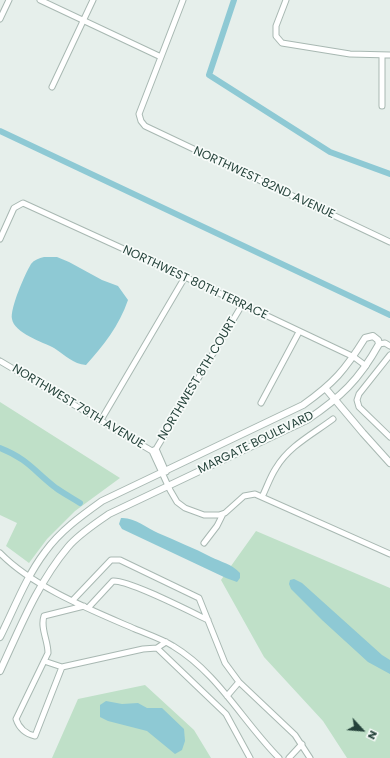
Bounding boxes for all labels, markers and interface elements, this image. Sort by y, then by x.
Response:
street label: NORTHWEST 82ND AVENUE [191,144,337,222]
street label: NORTHWEST 80TH TERRACE [120,243,270,323]
street label: NORTHWEST 8TH COURT [156,315,240,443]
street label: NORTHWEST 79TH AVENUE [9,362,147,452]
street label: MARGATE BOULEVARD [196,409,316,477]
north arrow [342,710,382,750]
text: N [364,728,382,742]

